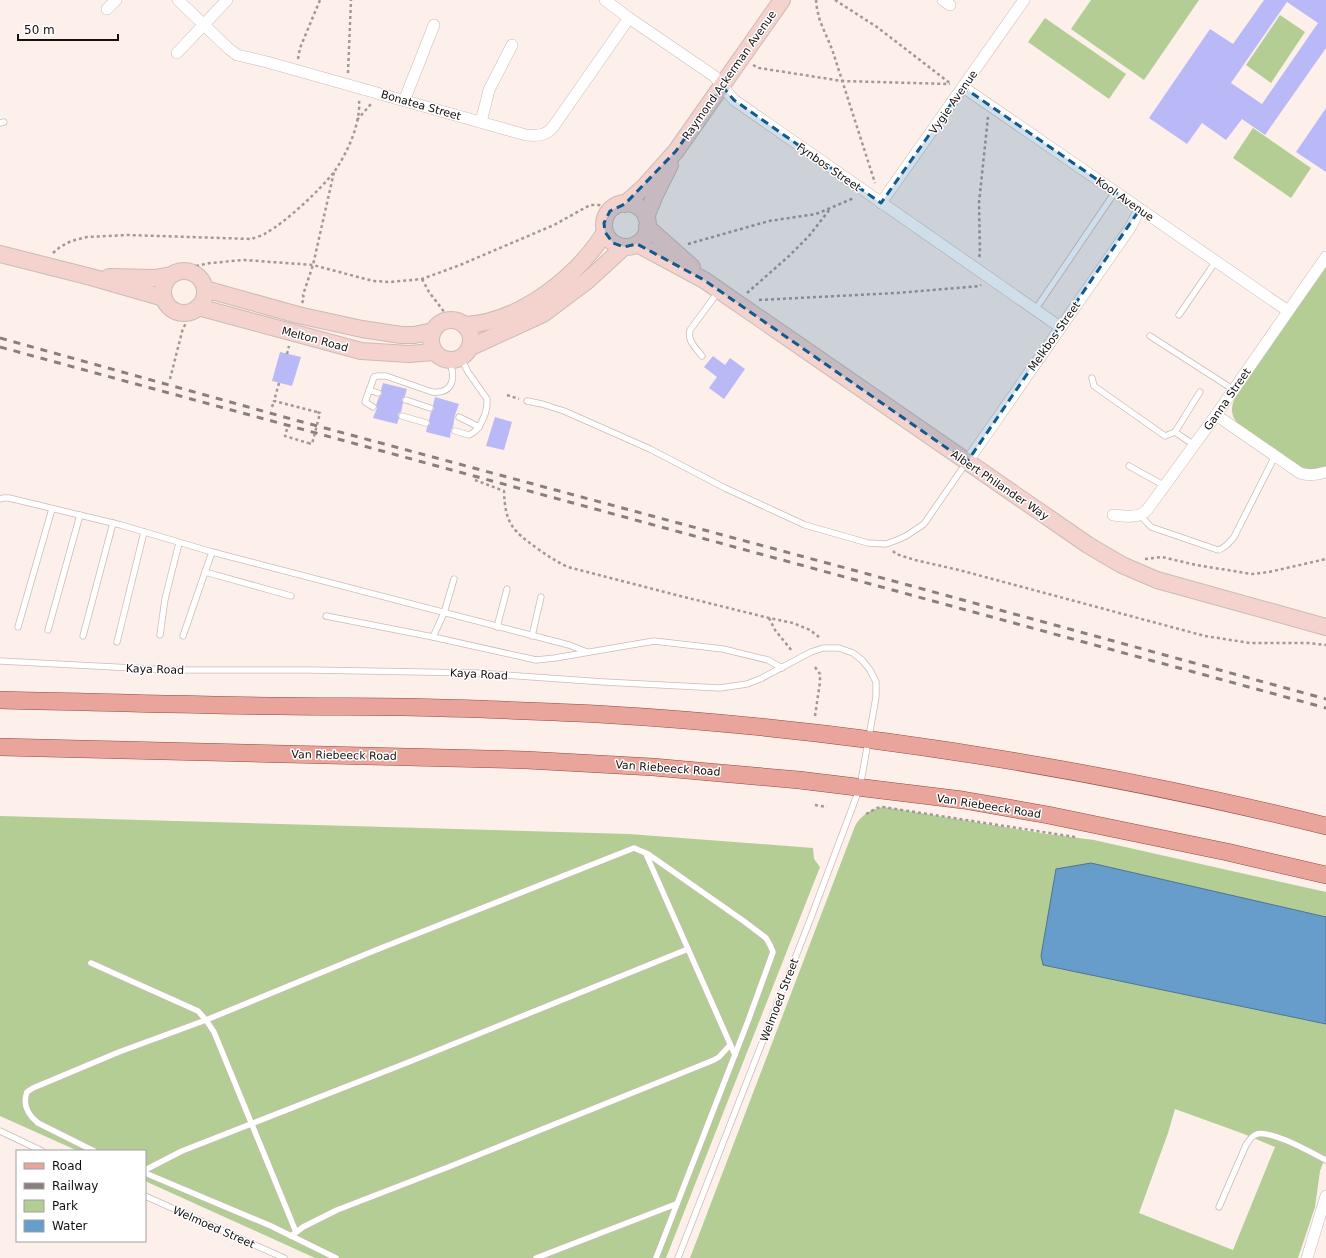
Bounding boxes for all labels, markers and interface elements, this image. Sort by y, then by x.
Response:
street label: Raymond Ackerman Avenue [680,8,779,142]
scale bar [18,16,118,42]
text: 50 m [24,23,55,37]
street label: Vygie Avenue [927,68,980,137]
street label: Bonatea Street [379,88,463,123]
street label: Fynbos Street [794,141,864,195]
street label: Kool Avenue [1093,175,1156,224]
street label: Melkbos Street [1026,298,1084,374]
street label: Melton Road [280,324,350,355]
street label: Ganna Street [1201,365,1254,433]
street label: Albert Philander Way [948,448,1052,523]
street label: Kaya Road [126,662,184,677]
street label: Kaya Road [450,666,508,683]
street label: Van Riebeeck Road [291,748,397,763]
street label: Van Riebeeck Road [615,758,721,779]
street label: Van Riebeeck Road [936,792,1042,821]
street label: Welmoed Street [758,956,802,1044]
legend [16,1150,146,1242]
text: Road [52,1159,82,1173]
text: Railway [52,1179,98,1193]
text: Park [52,1199,78,1213]
street label: Welmoed Street [171,1204,257,1252]
text: Water [52,1219,88,1233]

